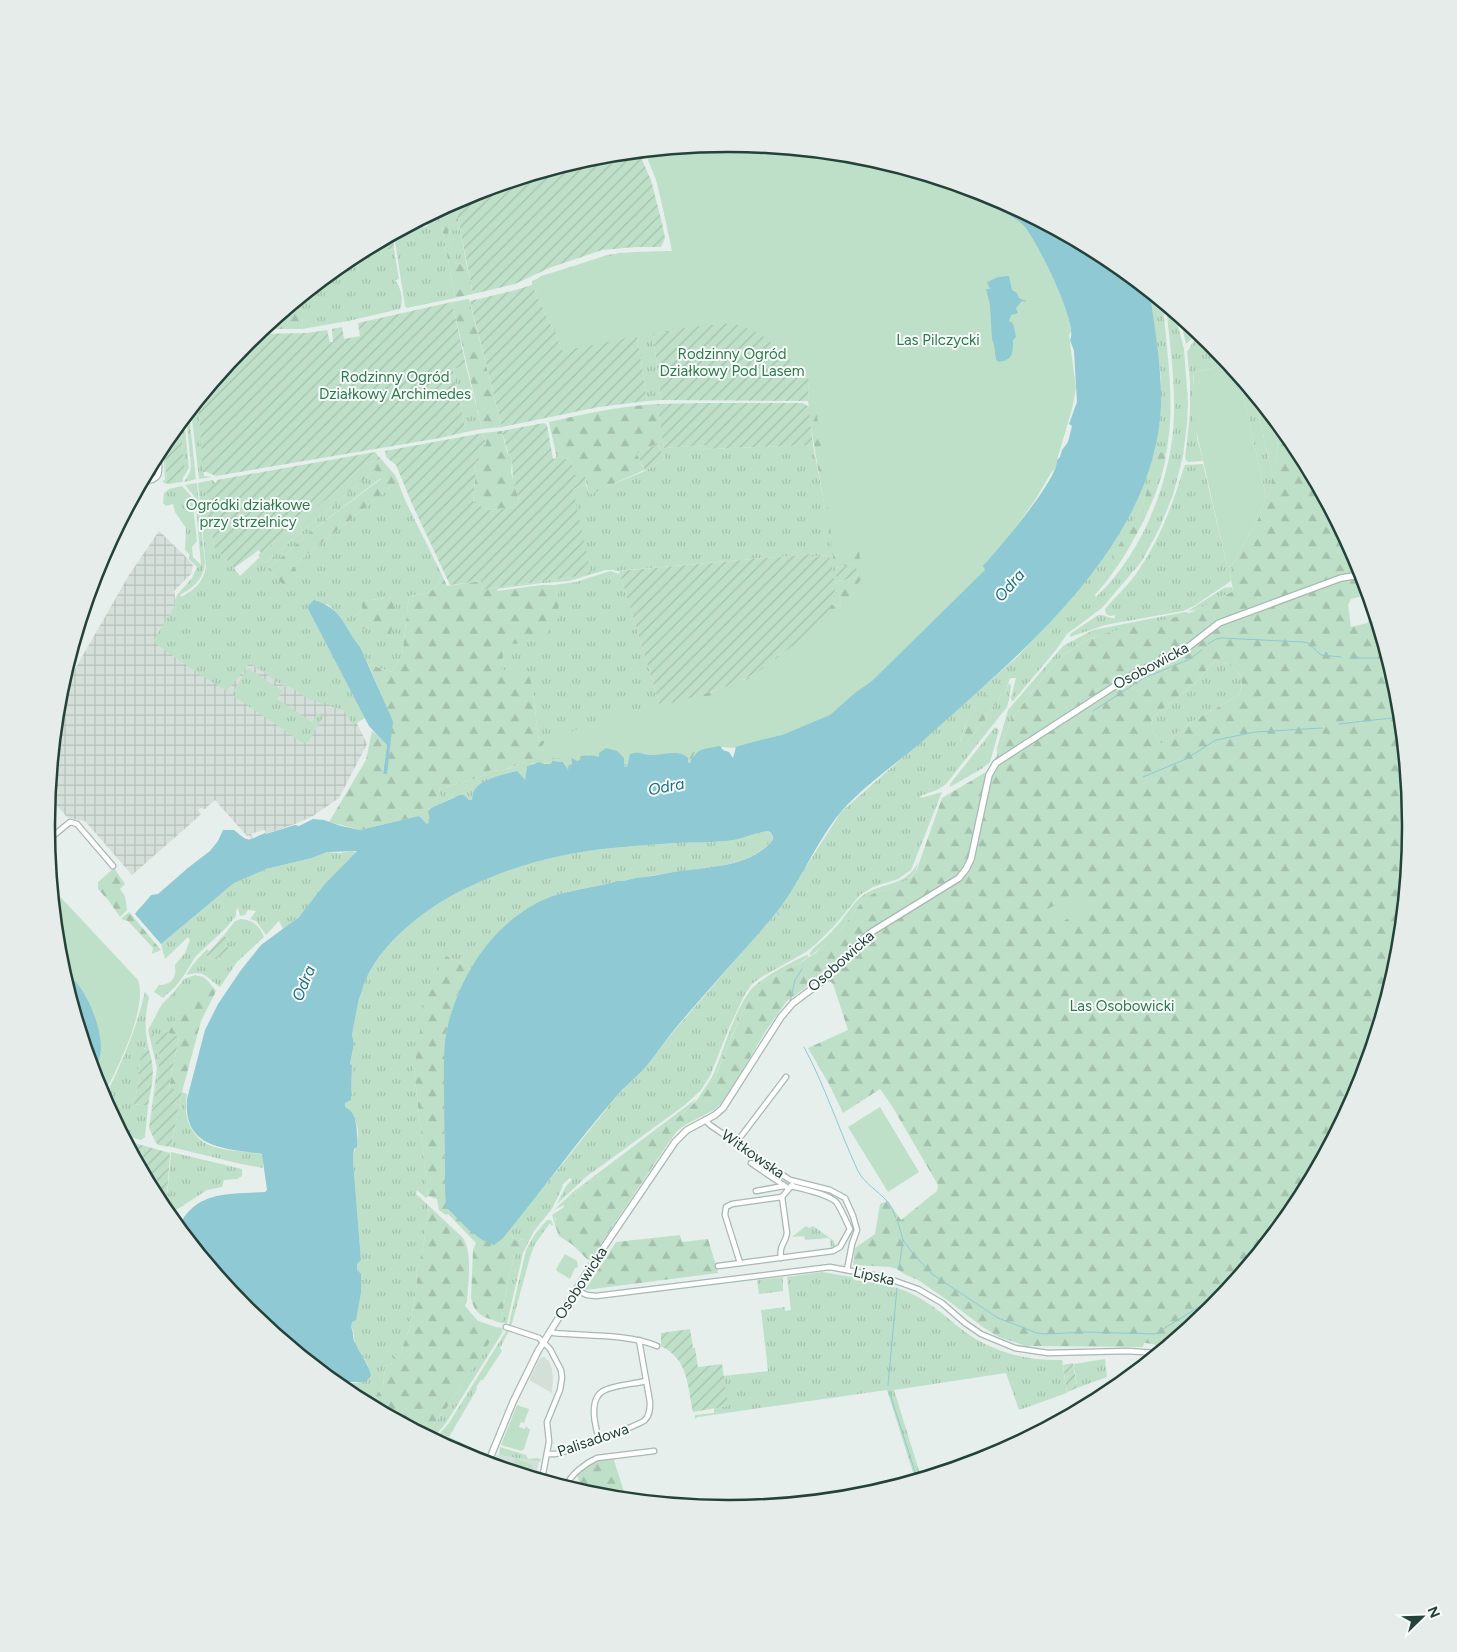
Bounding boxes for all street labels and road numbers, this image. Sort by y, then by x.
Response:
street label: Osobowicka [1110,639,1192,693]
street label: Osobowicka [804,927,878,995]
street label: Witkowska [718,1126,788,1182]
street label: Osobowicka [551,1243,611,1323]
street label: Lipska [852,1263,896,1289]
street label: Palisadowa [555,1419,631,1461]

